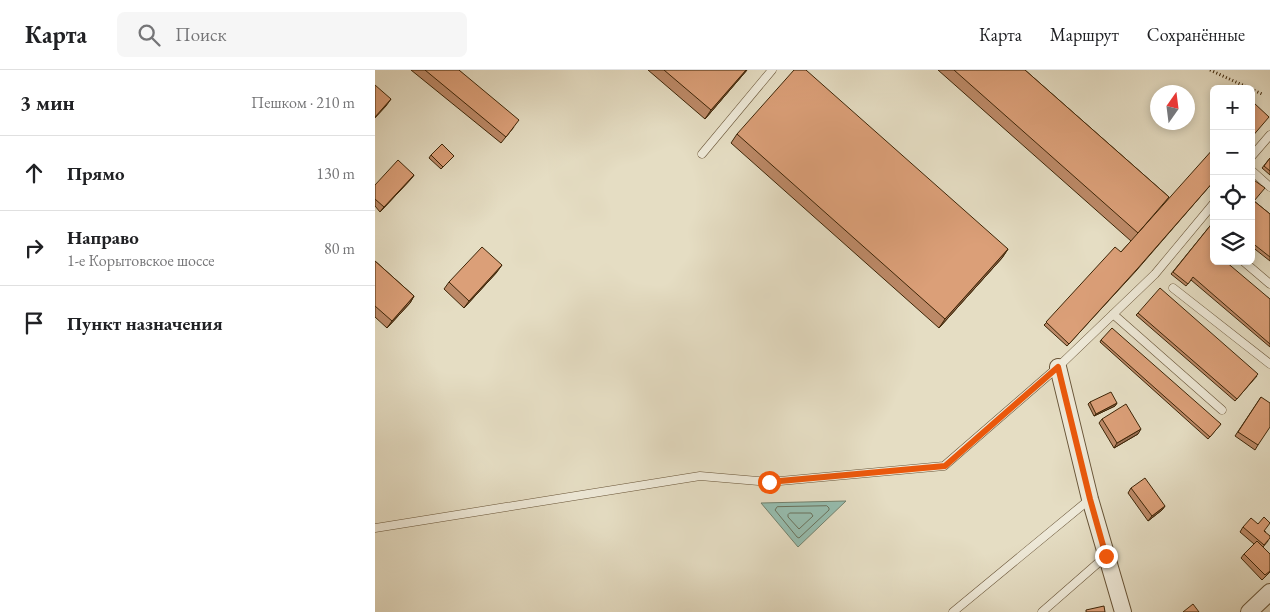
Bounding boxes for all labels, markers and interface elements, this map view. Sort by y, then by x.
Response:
search box [117,12,467,57]
text: Карта [25,19,87,50]
icon: search [135,21,163,49]
text: Поиск [175,22,227,47]
text: Карта [979,23,1022,46]
text: Маршрут [1050,23,1119,46]
text: Сохранённые [1147,23,1245,46]
north arrow [1150,85,1195,130]
map controls [1210,85,1255,265]
button: + [1210,85,1255,130]
text: 3 мин [20,89,75,116]
text: Пешком · 210 m [251,92,355,113]
button: − [1210,130,1255,175]
icon: ahead [20,159,48,187]
text: Прямо [67,161,125,186]
text: 130 m [316,163,355,184]
button: locate [1210,175,1255,220]
button: layers [1210,220,1255,265]
text: Направо [67,225,139,250]
icon: right [20,234,48,262]
text: 80 m [324,238,355,259]
text: 1-е Корытовское шоссе [67,250,215,271]
icon: arrive [20,309,48,337]
text: Пункт назначения [67,311,223,336]
route start [758,471,781,494]
route end [1095,545,1118,568]

